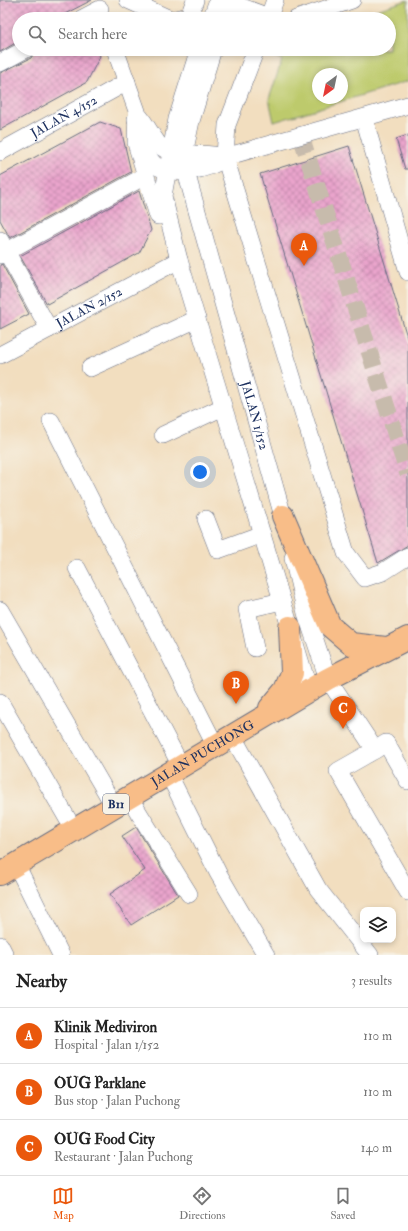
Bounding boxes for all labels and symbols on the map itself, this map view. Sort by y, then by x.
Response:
north arrow [312,68,348,104]
street label: JALAN 4/152 [27,92,100,142]
pin: A [291,233,317,266]
street label: JALAN 2/152 [52,283,125,332]
street label: JALAN 1/152 [237,378,272,452]
your location [190,462,210,482]
pin: B [223,671,249,704]
pin: C [330,696,356,729]
street label: JALAN PUCHONG [148,717,257,791]
road number: B11 [103,794,129,814]

